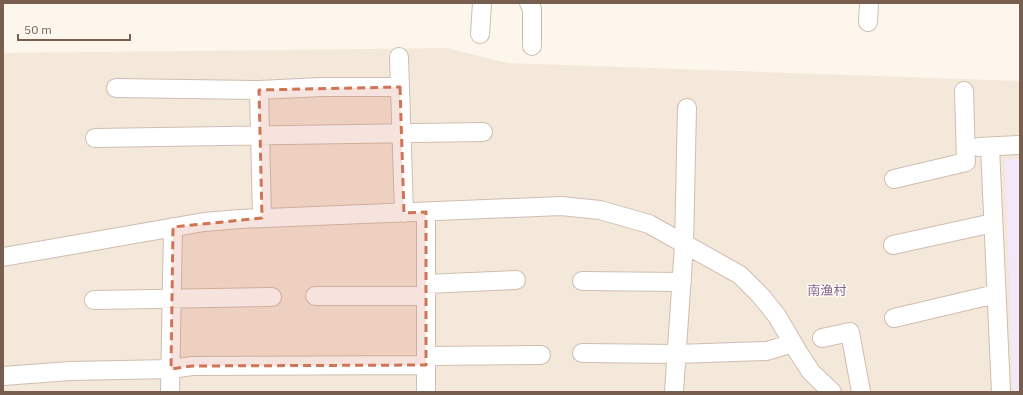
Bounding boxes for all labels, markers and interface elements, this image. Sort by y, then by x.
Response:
scale bar [18,16,130,42]
text: 50 m [24,22,52,37]
district label: 南渔村 [807,282,847,299]

